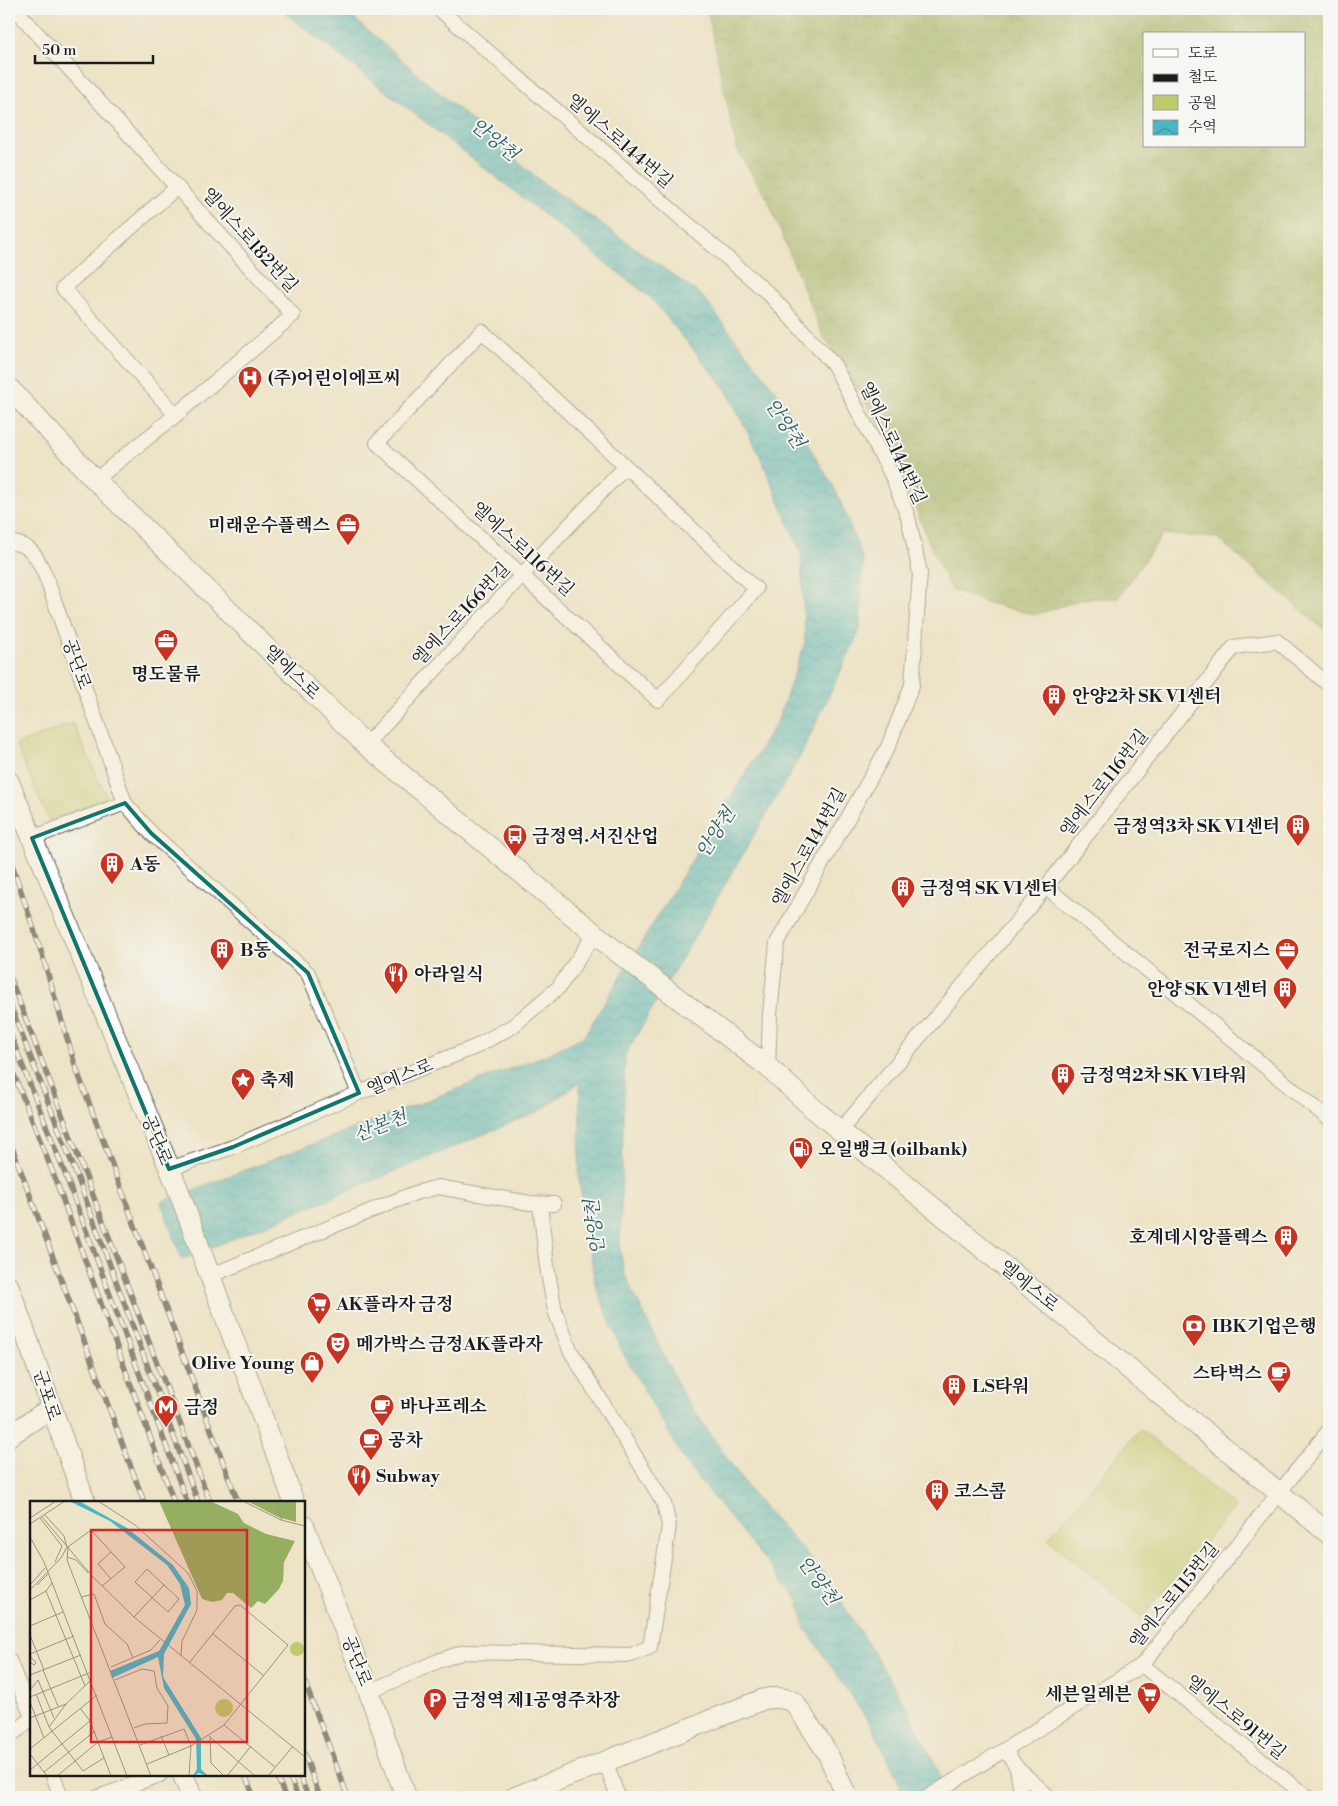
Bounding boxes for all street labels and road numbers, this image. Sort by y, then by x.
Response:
street label: 엘에스로144번길 [562,89,677,194]
street label: 엘에스로182번길 [197,183,303,297]
street label: 엘에스로144번길 [854,378,931,508]
street label: 엘에스로116번길 [466,497,579,602]
street label: 엘에스로166번길 [408,558,515,671]
street label: 공단로 [57,636,96,693]
street label: 엘에스로 [259,640,325,705]
street label: 엘에스로116번길 [1055,725,1154,842]
street label: 엘에스로144번길 [767,783,852,911]
street label: 엘에스로 [364,1054,437,1101]
street label: 공단로 [136,1112,177,1169]
street label: 엘에스로 [994,1256,1063,1317]
street label: 군포로 [28,1367,66,1424]
street label: 엘에스로115번길 [1124,1537,1224,1653]
street label: 공단로 [336,1633,377,1690]
street label: 엘에스로91번길 [1181,1670,1290,1765]

